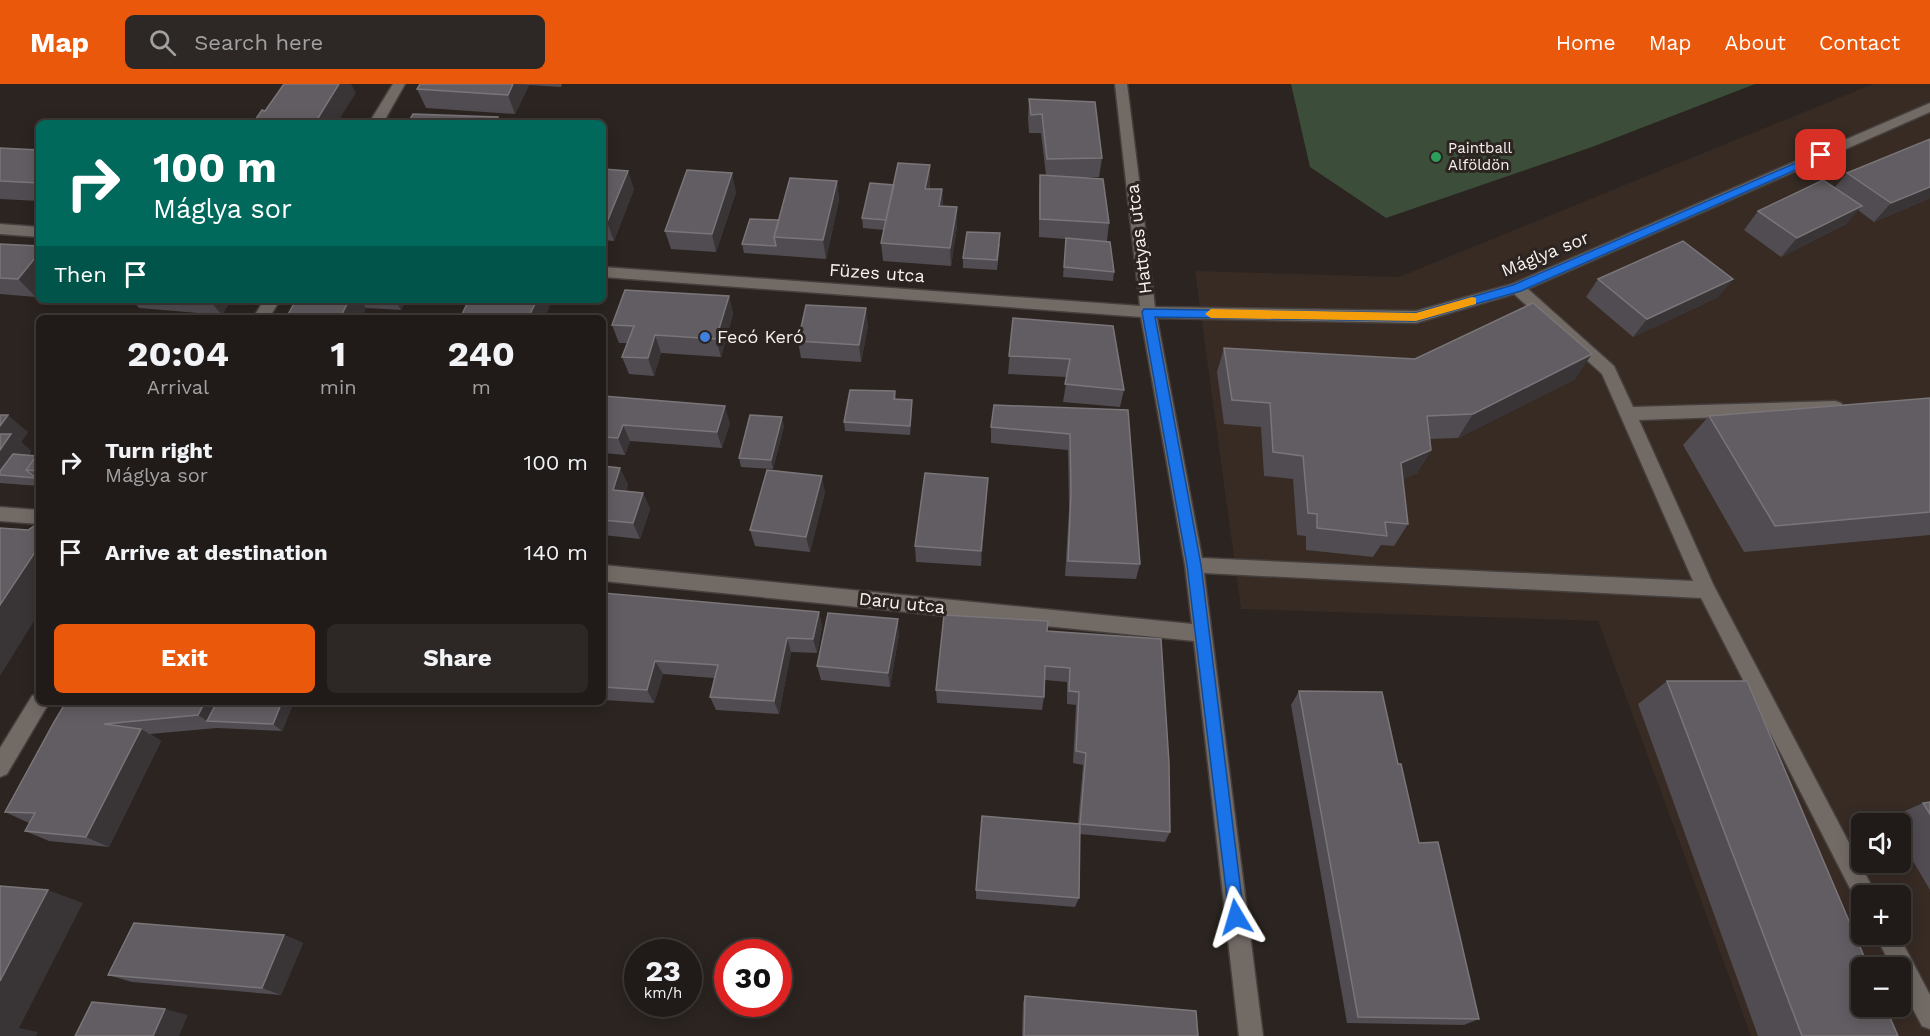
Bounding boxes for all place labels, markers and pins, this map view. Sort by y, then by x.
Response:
pin [1795,129,1846,180]
place label: Paintball Alföldön [1448,139,1513,174]
marker: Paintball Alföldön [1429,150,1443,164]
place label: Fecó Keró [717,326,804,347]
marker: Fecó Keró [698,330,712,344]

